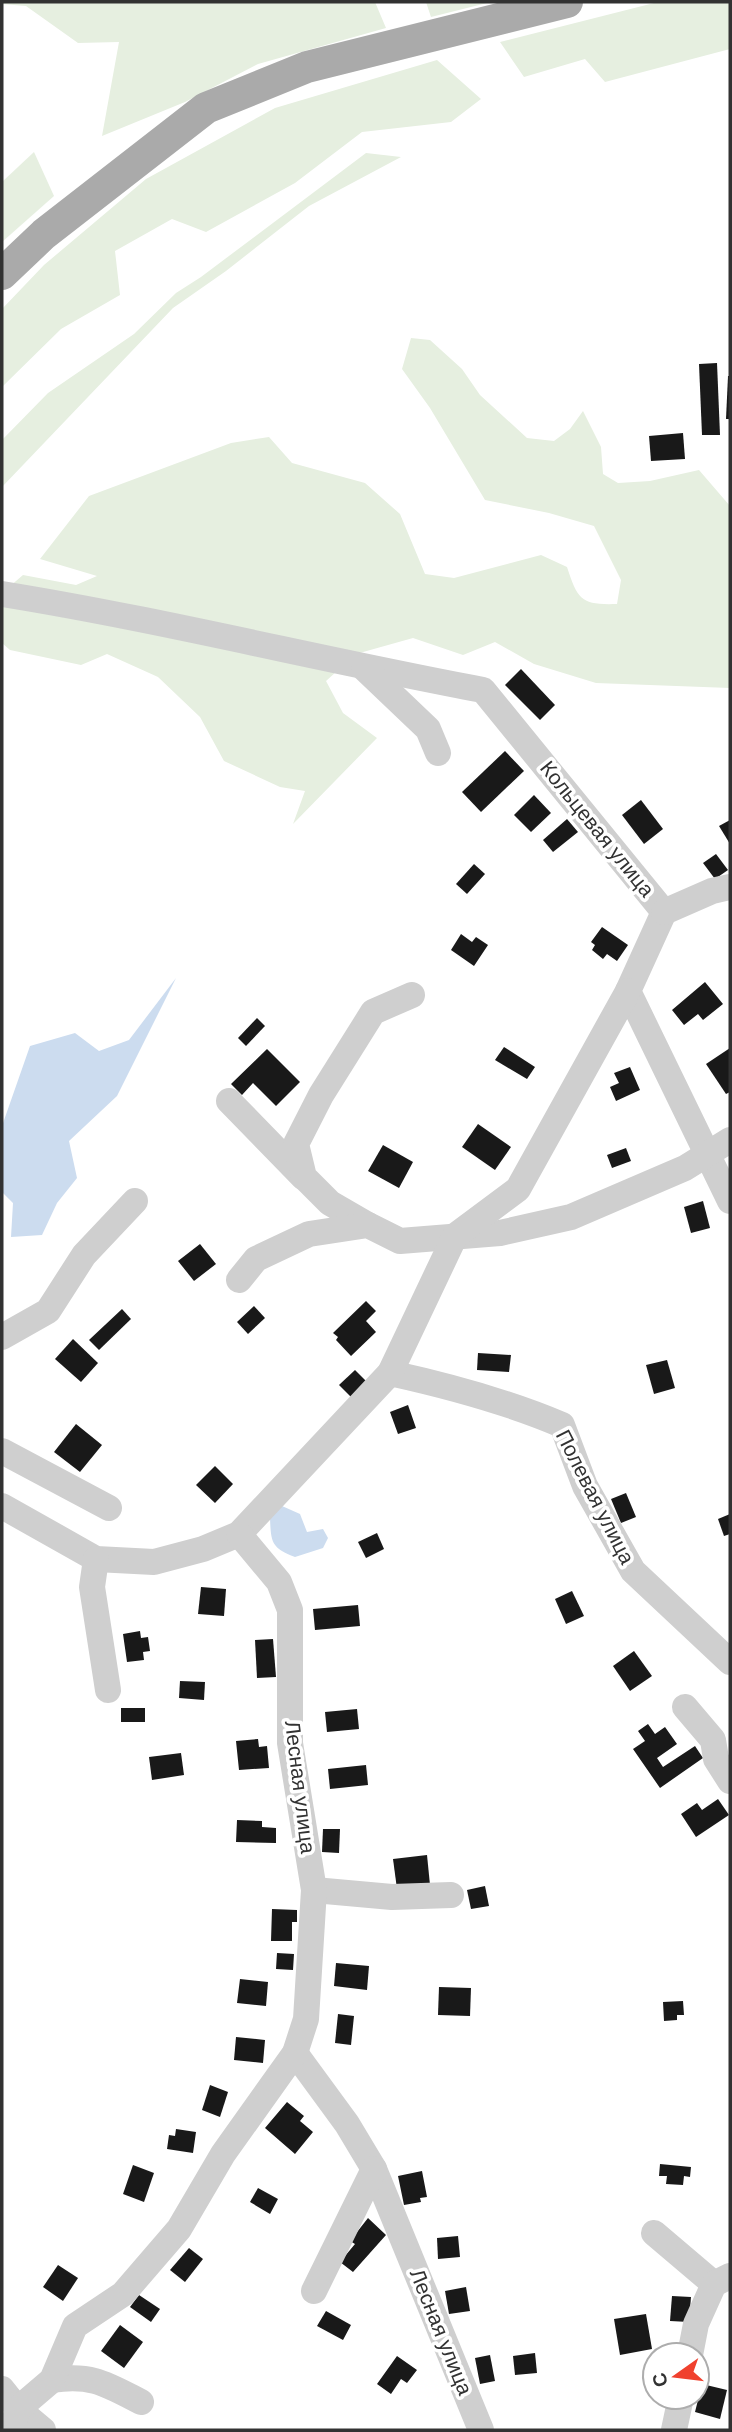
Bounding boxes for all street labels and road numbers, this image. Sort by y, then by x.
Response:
street label: Кольцевая улица [533,755,661,903]
street label: Полевая улица [549,1425,641,1569]
street label: Лесная улица [278,1719,322,1855]
street label: Лесная улица [403,2265,479,2400]

